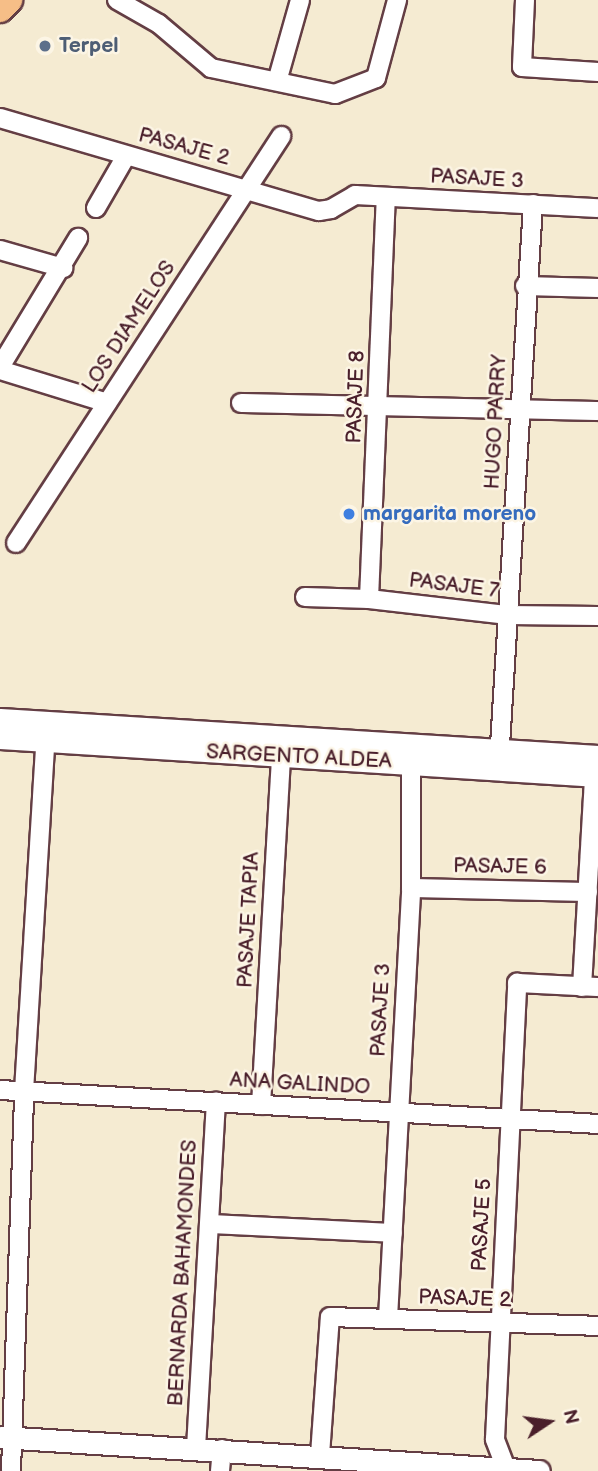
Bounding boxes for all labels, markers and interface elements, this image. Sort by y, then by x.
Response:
place label: Terpel [59,33,118,59]
marker: Terpel [37,38,53,54]
street label: PASAJE 2 [136,123,232,171]
street label: PASAJE 3 [429,164,525,194]
street label: LOS DIAMELOS [77,256,181,398]
street label: PASAJE 8 [342,350,370,444]
street label: HUGO PARRY [480,354,512,490]
place label: margarita moreno [363,501,536,527]
marker: margarita moreno [341,506,357,522]
street label: PASAJE 7 [407,568,501,604]
street label: SARGENTO ALDEA [206,740,392,774]
street label: PASAJE TAPIA [233,851,265,989]
street label: PASAJE 6 [453,854,547,880]
street label: PASAJE 3 [366,962,396,1058]
street label: ANA GALINDO [229,1068,371,1100]
street label: BERNARDA BAHAMONDES [163,1139,203,1407]
street label: PASAJE 5 [467,1178,497,1272]
street label: PASAJE 2 [418,1285,512,1313]
north arrow [514,1387,584,1457]
text: N [557,1408,583,1427]

